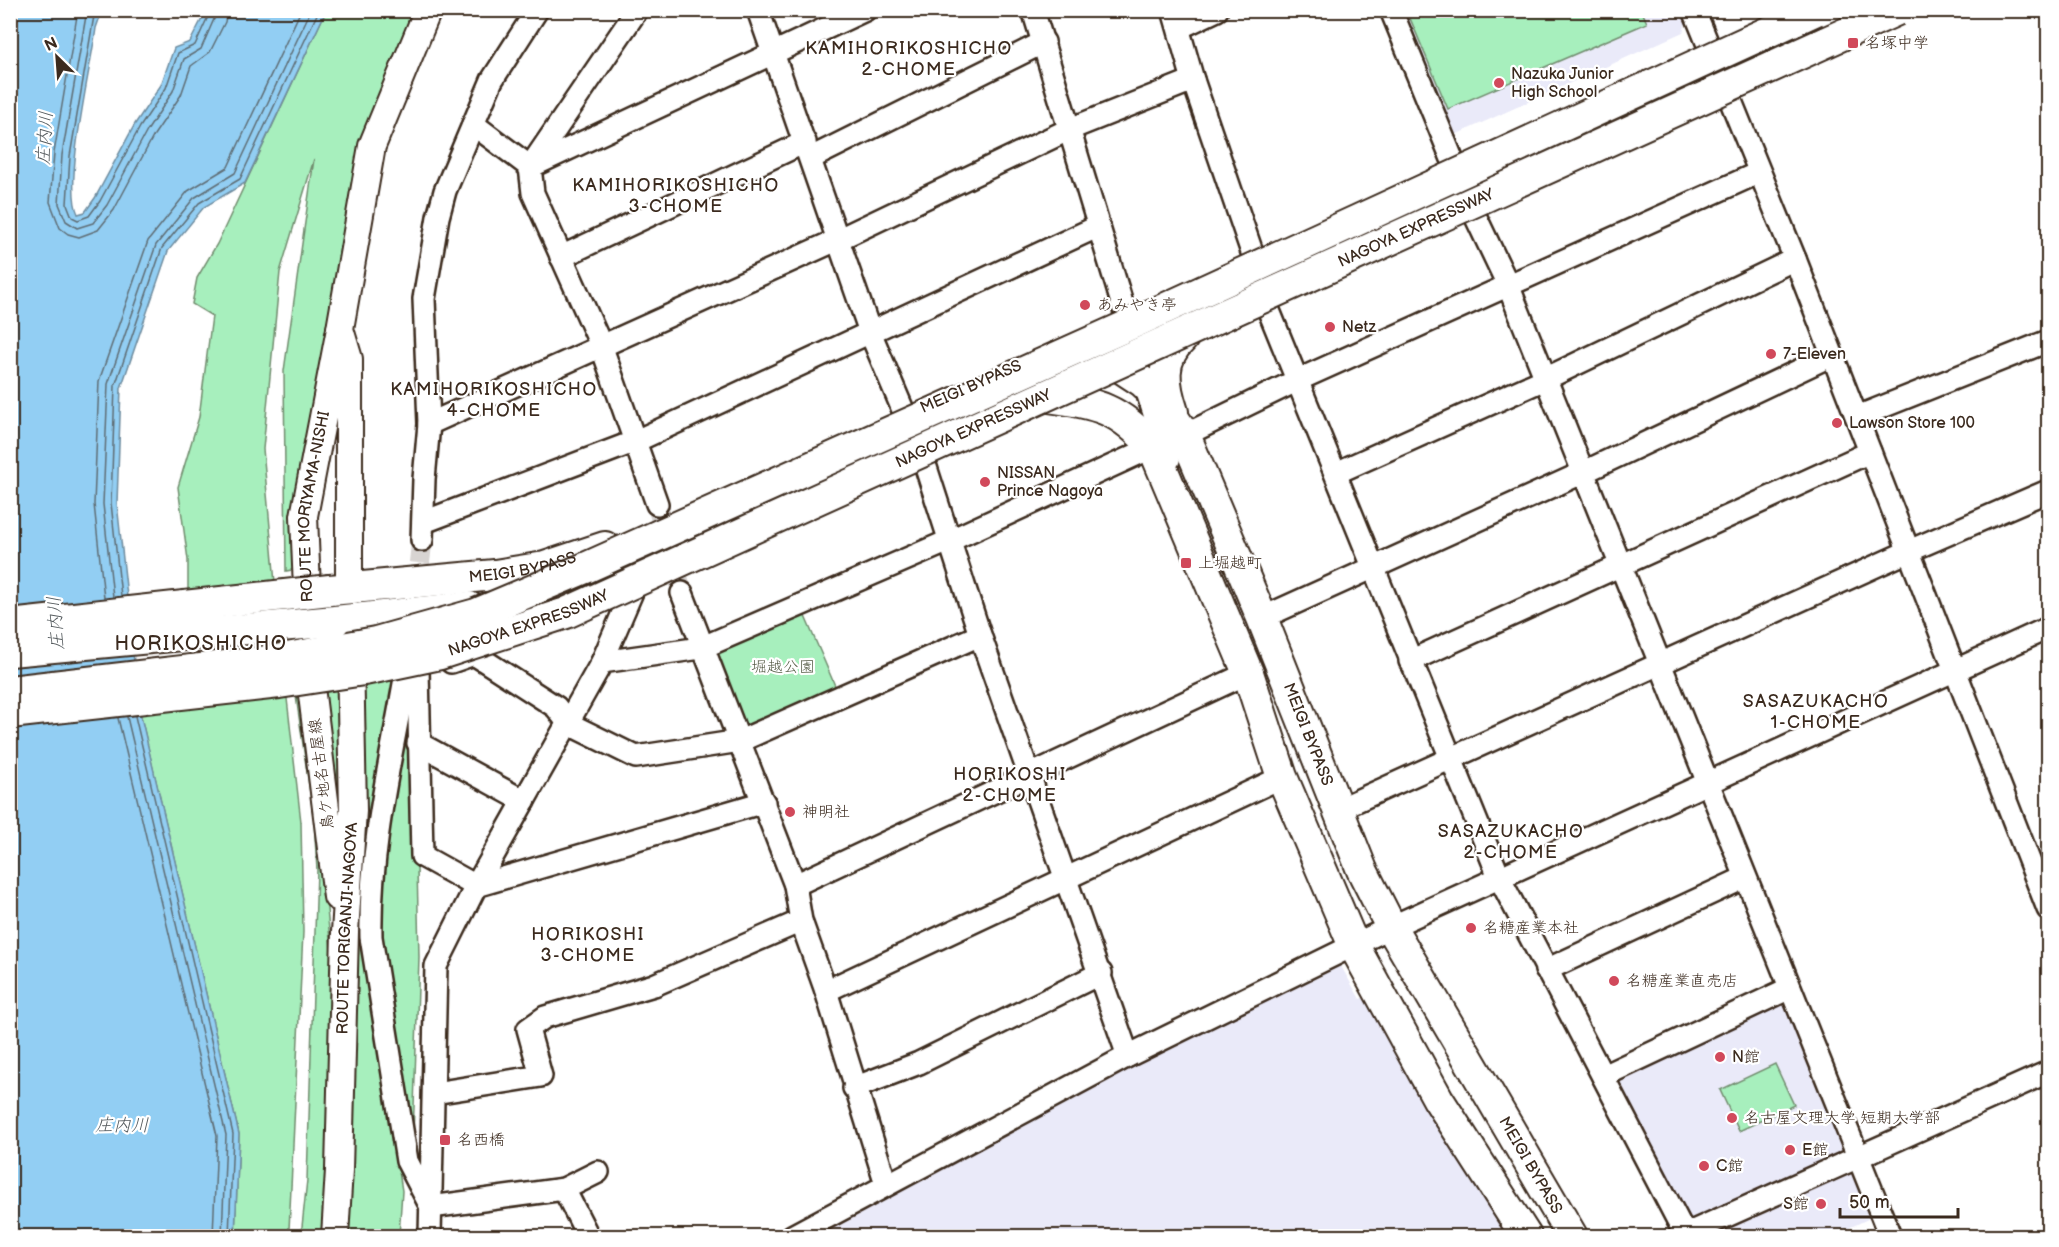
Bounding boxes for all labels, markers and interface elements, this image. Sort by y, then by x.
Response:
north arrow [27,27,87,87]
text: N [42,34,61,56]
place label: 名塚中学 [1865,34,1929,53]
marker: 名塚中学 [1846,36,1860,50]
district label: KAMIHORIKOSHICHO 2-CHOME [805,38,1013,80]
place label: Nazuka Junior High School [1511,65,1614,102]
marker: Nazuka Junior High School [1492,76,1506,90]
water label: 庄内川 [33,110,57,166]
district label: KAMIHORIKOSHICHO 3-CHOME [572,175,780,217]
street label: NAGOYA EXPRESSWAY [1335,184,1497,271]
place label: あみやき亭 [1097,296,1177,315]
marker: あみやき亭 [1078,298,1092,312]
place label: Netz [1342,318,1376,337]
marker: Netz [1323,320,1337,334]
place label: 7-Eleven [1783,345,1846,364]
marker: 7-Eleven [1764,347,1778,361]
street label: MEIGI BYPASS [917,356,1025,418]
district label: KAMIHORIKOSHICHO 4-CHOME [390,379,598,421]
street label: NAGOYA EXPRESSWAY [892,385,1055,472]
street label: ROUTE MORIYAMA-NISHI [295,409,333,602]
place label: Lawson Store 100 [1849,414,1975,433]
marker: Lawson Store 100 [1830,416,1844,430]
place label: NISSAN Prince Nagoya [997,464,1103,501]
marker: NISSAN Prince Nagoya [978,475,992,489]
street label: MEIGI BYPASS [468,548,579,587]
place label: 上堀越町 [1198,554,1262,573]
marker: 上堀越町 [1179,556,1193,570]
street label: NAGOYA EXPRESSWAY [446,585,612,660]
water label: 庄内川 [44,595,68,651]
district label: HORIKOSHICHO [114,632,288,656]
park label: 堀越公園 [751,658,815,677]
street label: MEIGI BYPASS [1279,680,1337,788]
district label: SASAZUKACHO 1-CHOME [1743,691,1889,733]
street label: 鳥ケ地名古屋線 [306,717,338,831]
district label: HORIKOSHI 2-CHOME [953,764,1067,806]
place label: 神明社 [802,803,850,822]
marker: 神明社 [783,805,797,819]
street label: ROUTE TORIGANJI-NAGOYA [333,821,362,1035]
district label: SASAZUKACHO 2-CHOME [1438,821,1584,863]
place label: 名糖産業本社 [1483,919,1579,938]
marker: 名糖産業本社 [1464,921,1478,935]
district label: HORIKOSHI 3-CHOME [531,924,645,966]
place label: 名糖産業直売店 [1626,972,1738,991]
marker: 名糖産業直売店 [1607,974,1621,988]
place label: N館 [1732,1048,1760,1067]
marker: N館 [1713,1050,1727,1064]
place label: 名古屋文理大学 短期大学部 [1744,1109,1940,1128]
marker: 名古屋文理大学 短期大学部 [1725,1111,1739,1125]
street label: MEIGI BYPASS [1495,1113,1566,1217]
water label: 庄内川 [95,1115,149,1136]
place label: 名西橋 [457,1131,505,1150]
marker: 名西橋 [438,1133,452,1147]
place label: E館 [1802,1141,1829,1160]
marker: E館 [1783,1143,1797,1157]
place label: C館 [1716,1157,1743,1176]
marker: C館 [1697,1159,1711,1173]
scale bar [1840,1181,1958,1219]
text: 50 m [1849,1192,1890,1213]
place label: S館 [1783,1195,1809,1214]
marker: S館 [1814,1197,1828,1211]

